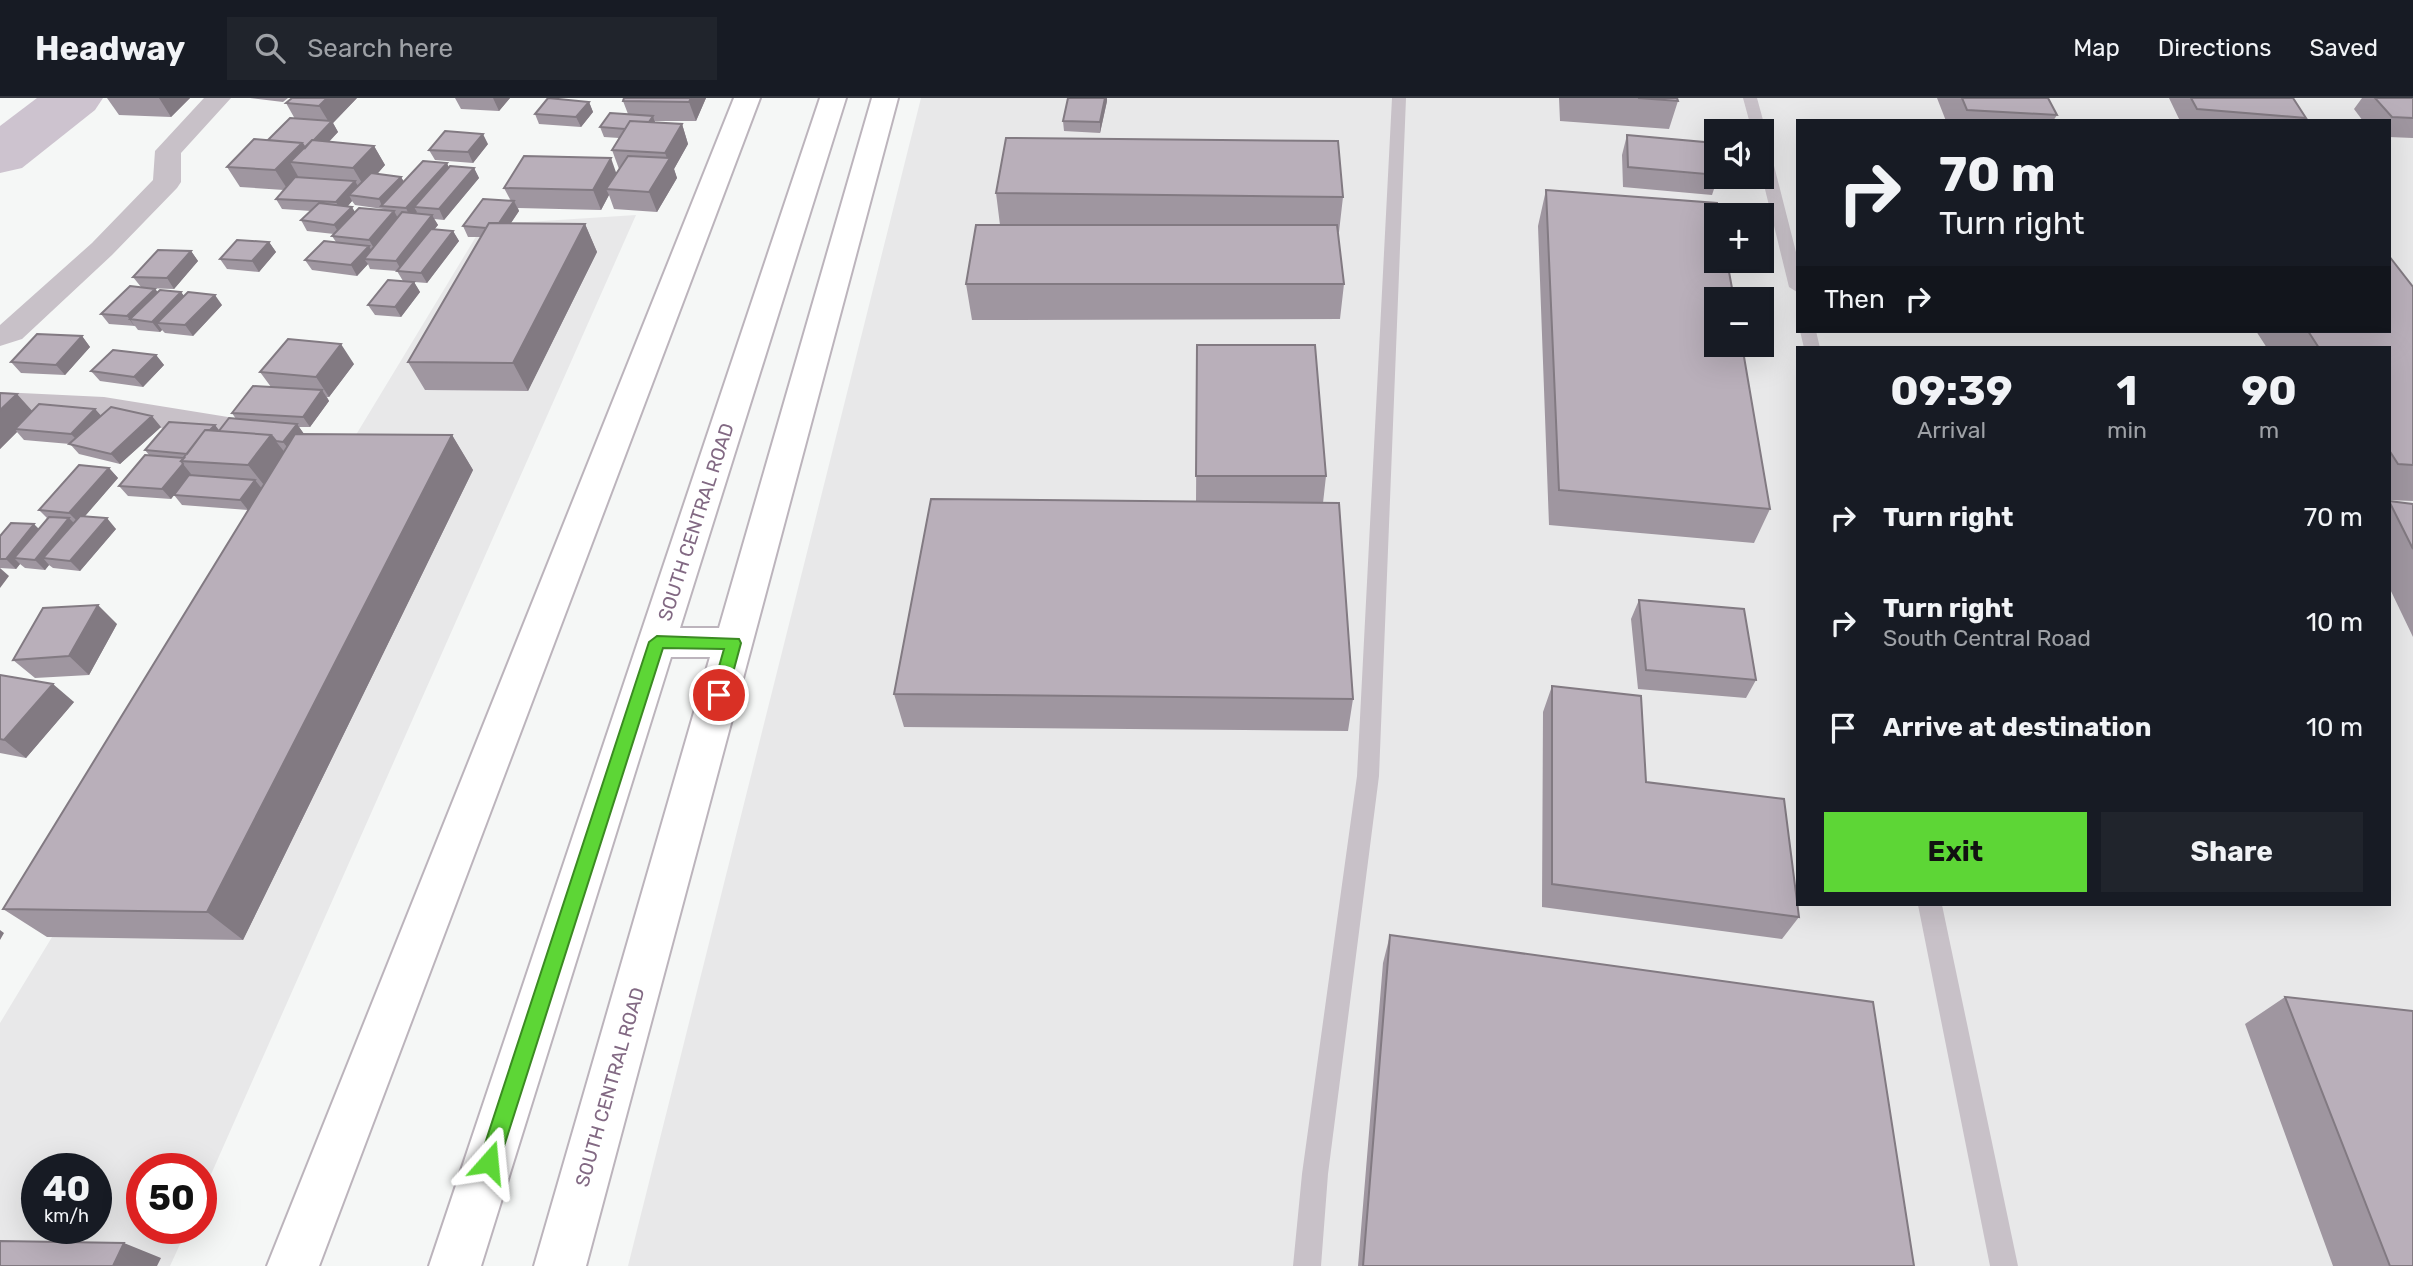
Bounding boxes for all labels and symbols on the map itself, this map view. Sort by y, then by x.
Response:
street label: SOUTH CENTRAL ROAD [653,420,739,624]
pin [689,665,749,725]
street label: SOUTH CENTRAL ROAD [570,985,650,1189]
position arrow [452,1125,526,1199]
speed limit sign: 50 [126,1153,217,1244]

